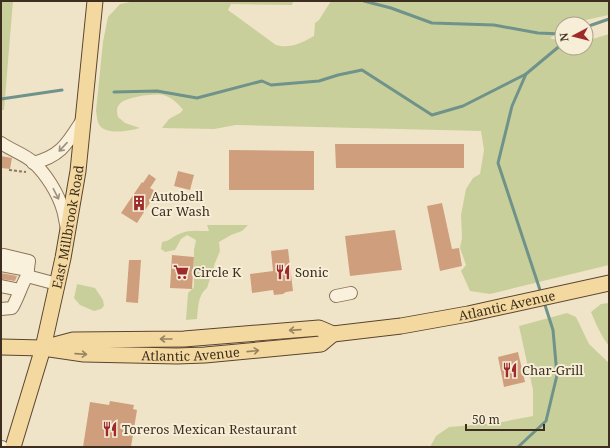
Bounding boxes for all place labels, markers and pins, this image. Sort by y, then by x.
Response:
place label: Autobell Car Wash [151,187,210,220]
building icon: Autobell Car Wash [130,194,148,212]
supermarket icon: Circle K [172,263,190,281]
place label: Circle K [193,263,242,281]
restaurant icon: Sonic [274,263,292,281]
place label: Sonic [295,263,329,281]
restaurant icon: Char-Grill [501,361,519,379]
place label: Char-Grill [522,361,583,379]
restaurant icon: Toreros Mexican Restaurant [101,420,119,438]
place label: Toreros Mexican Restaurant [122,420,297,438]

